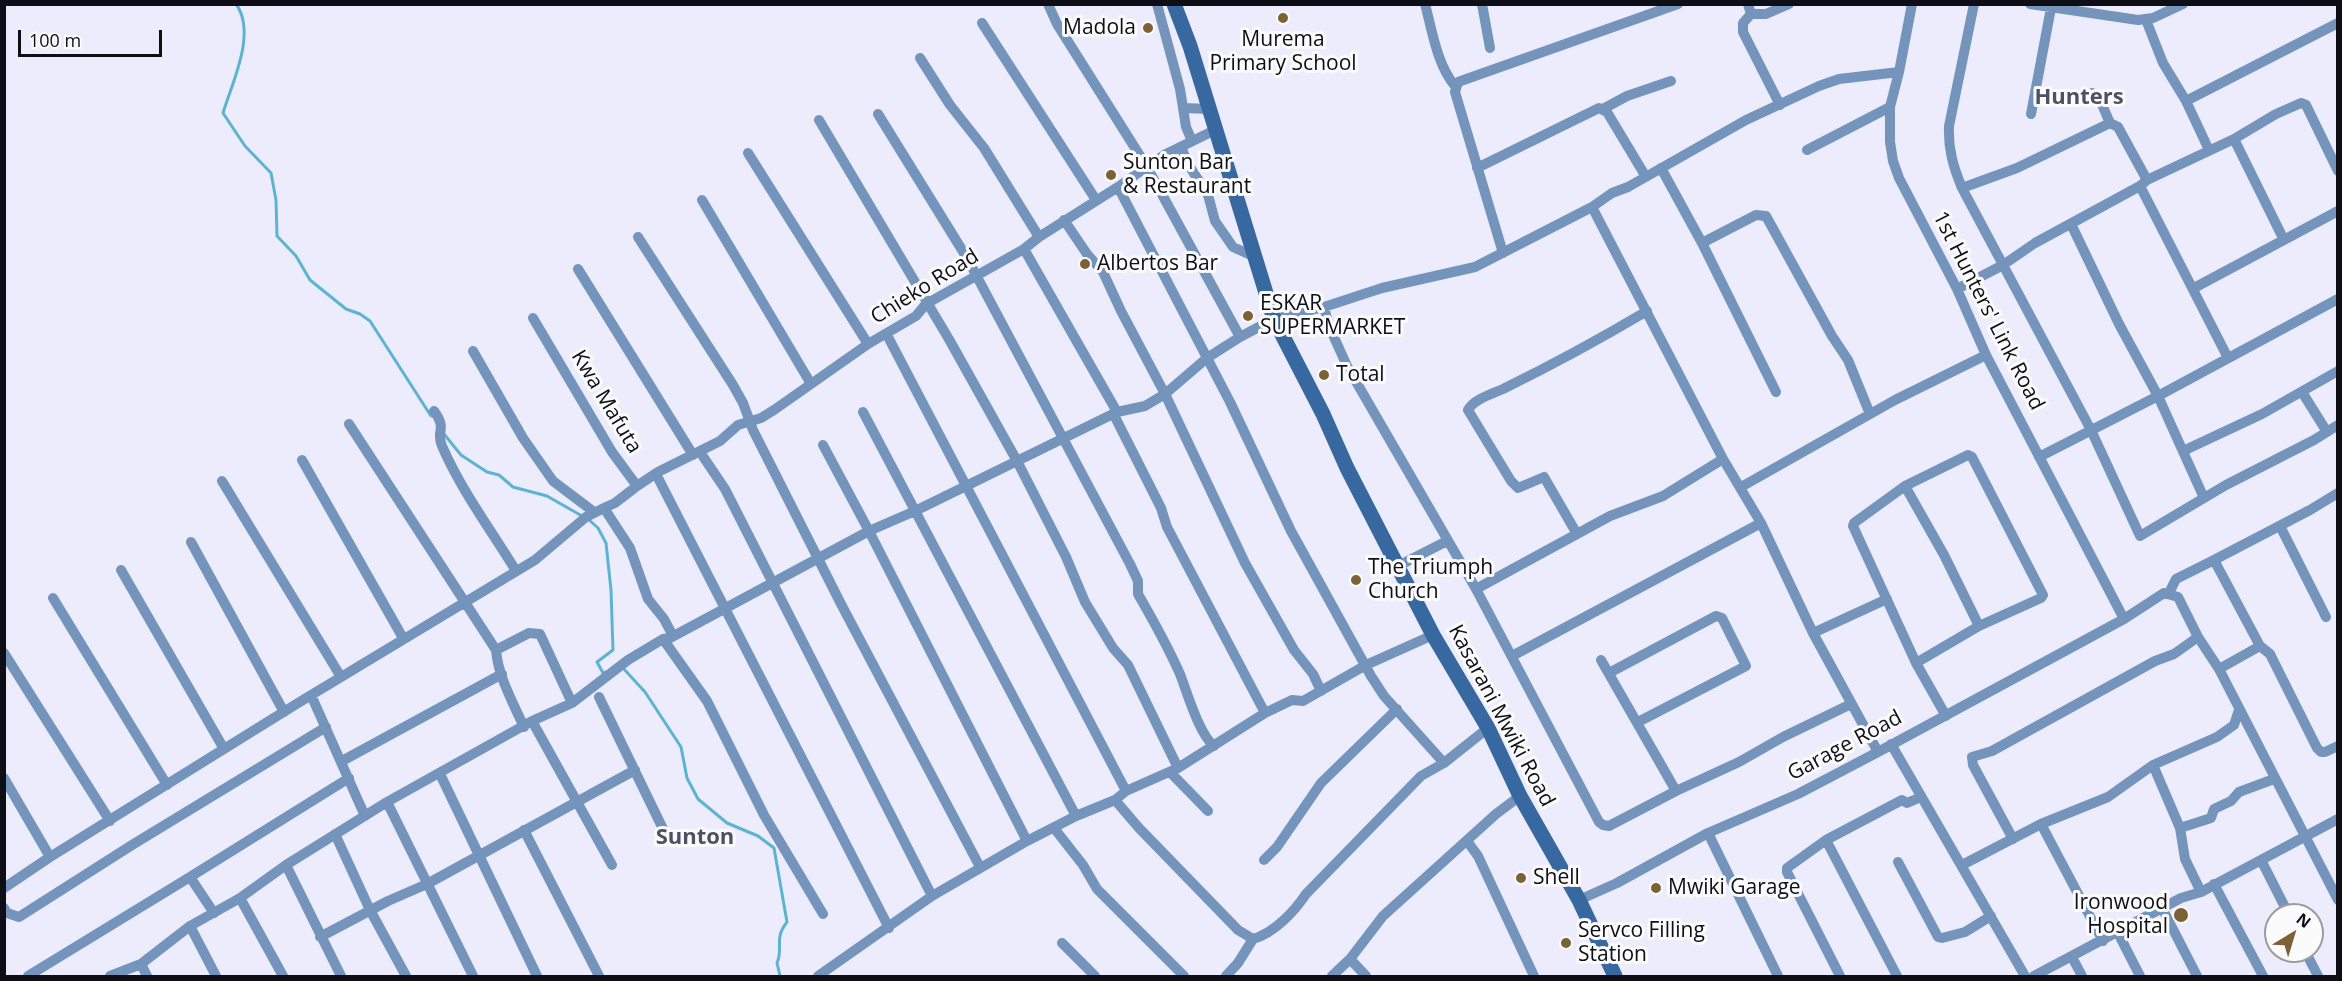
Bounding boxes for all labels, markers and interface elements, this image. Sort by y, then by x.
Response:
marker: Murema Primary School [1276,11,1290,25]
place label: Madola [1063,15,1136,41]
scale bar [21,18,165,56]
marker: Madola [1141,21,1155,35]
place label: Murema Primary School [1209,27,1357,77]
text: 100 m [29,28,81,52]
district label: Hunters [2034,85,2124,111]
place label: Sunton Bar & Restaurant [1123,150,1251,200]
marker: Sunton Bar & Restaurant [1104,168,1118,182]
street label: 1st Hunters' Link Road [1927,207,2049,415]
street label: Chieko Road [866,244,984,330]
place label: Albertos Bar [1097,251,1218,277]
marker: Albertos Bar [1078,257,1092,271]
place label: ESKAR SUPERMARKET [1260,291,1405,341]
marker: ESKAR SUPERMARKET [1241,309,1255,323]
street label: Kwa Mafuta [565,346,647,458]
place label: Total [1336,362,1385,388]
marker: Total [1317,368,1331,382]
place label: The Triumph Church [1368,555,1493,605]
marker: The Triumph Church [1349,573,1363,587]
street label: Kasarani Mwiki Road [1442,621,1560,811]
street label: Garage Road [1783,705,1907,787]
district label: Sunton [656,825,734,851]
place label: Shell [1533,865,1580,891]
marker: Shell [1514,871,1528,885]
place label: Mwiki Garage [1668,875,1801,901]
marker: Mwiki Garage [1649,881,1663,895]
place label: Ironwood Hospital [2074,890,2168,940]
north arrow [2264,903,2324,963]
marker: Ironwood Hospital [2172,906,2190,924]
text: N [2292,908,2316,933]
place label: Servco Filling Station [1578,918,1705,968]
marker: Servco Filling Station [1559,936,1573,950]

